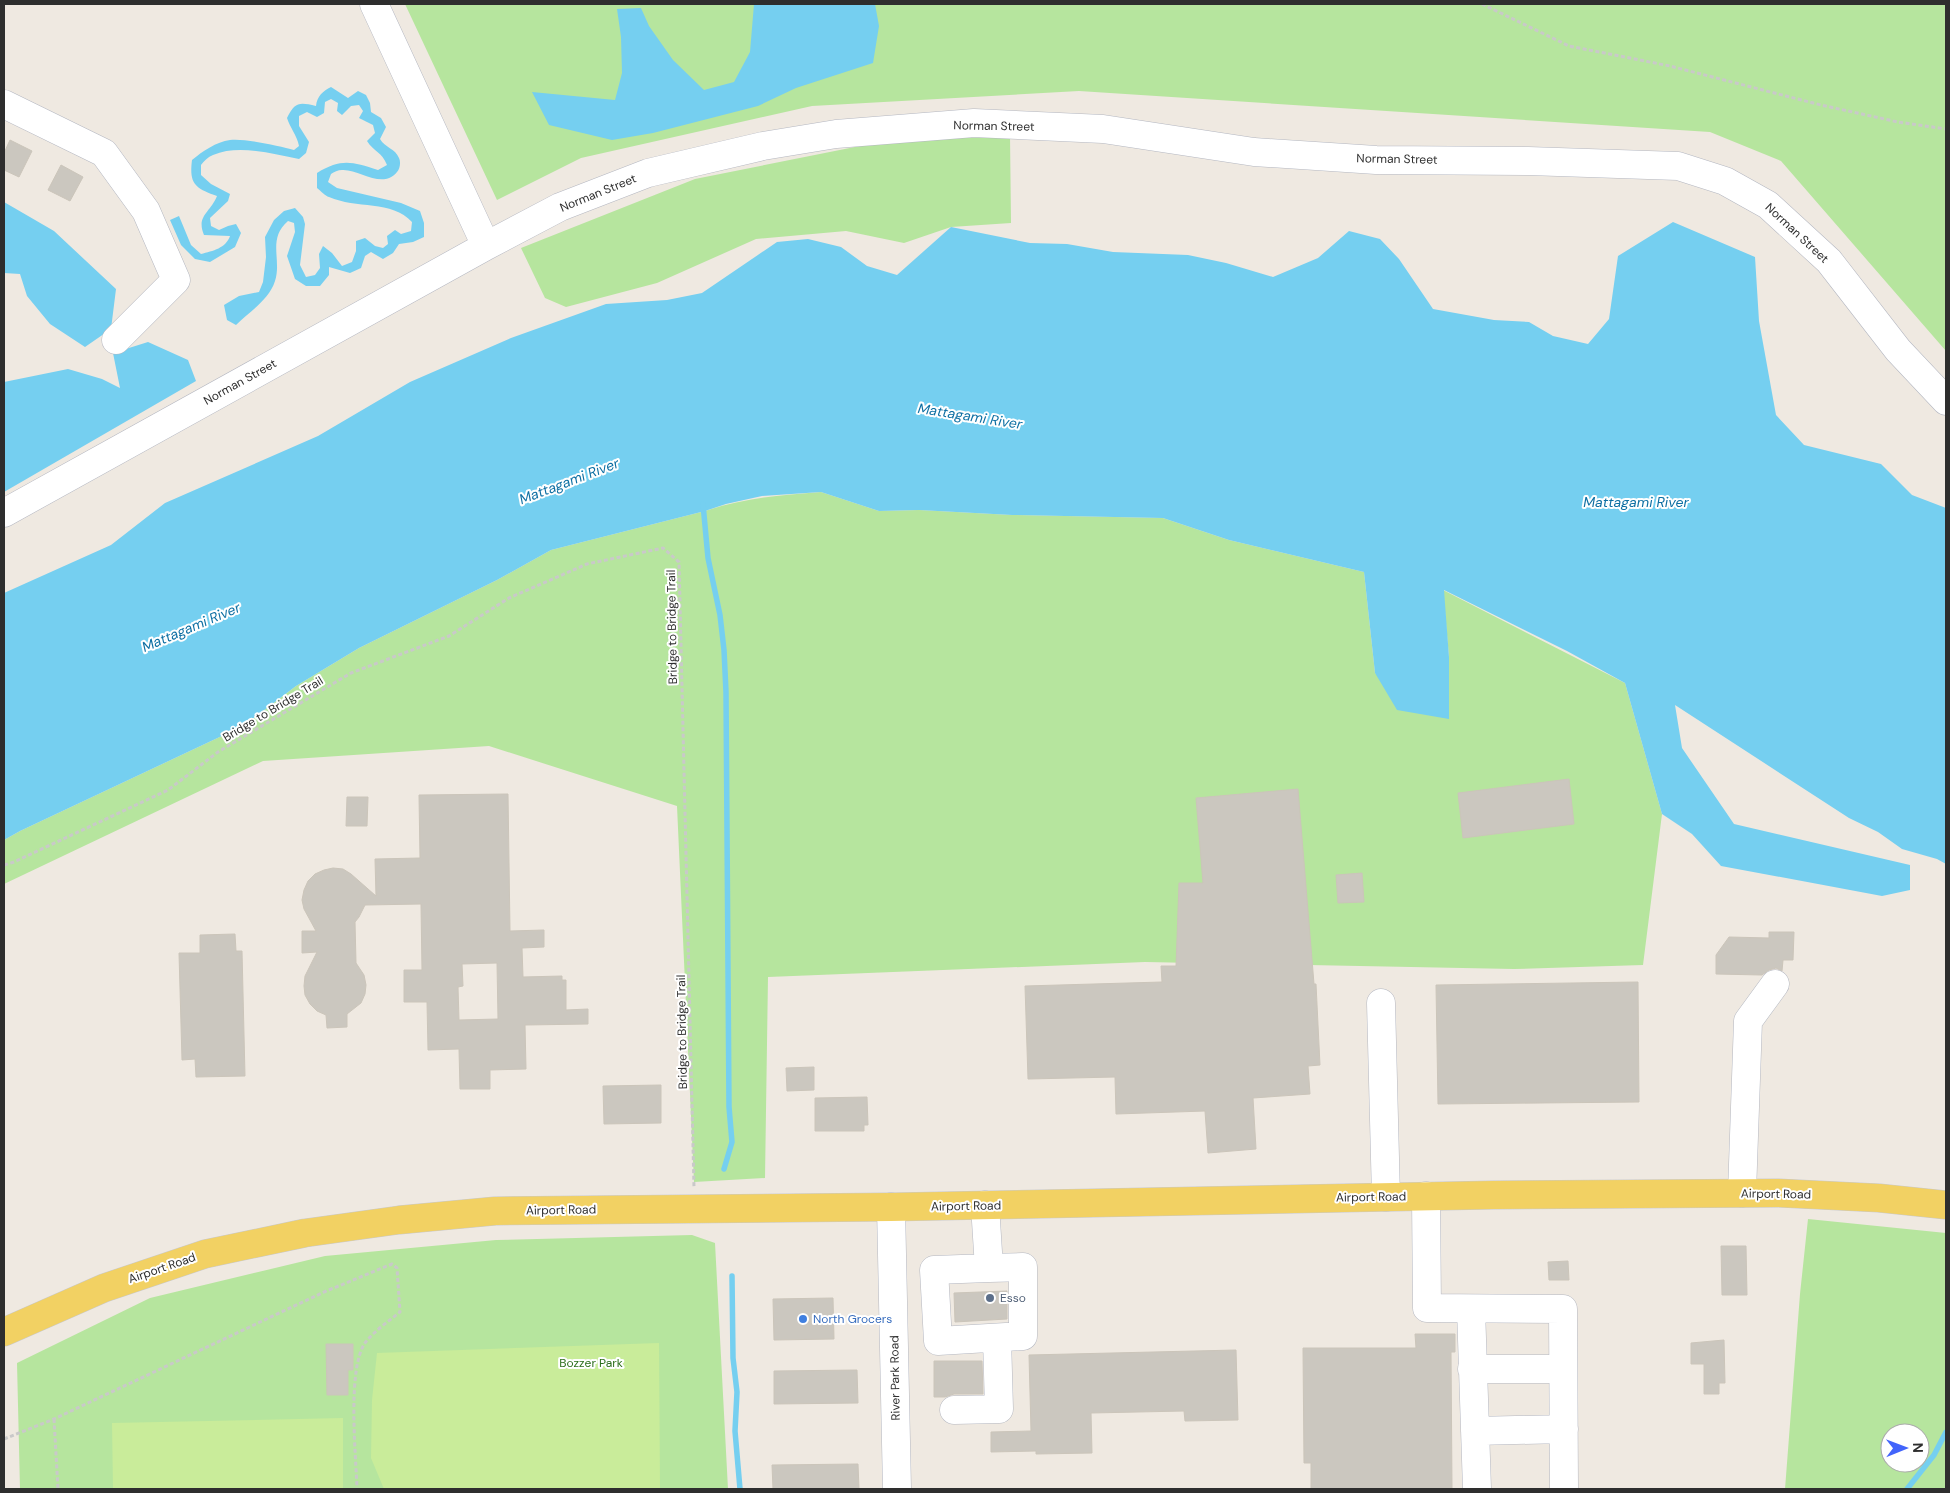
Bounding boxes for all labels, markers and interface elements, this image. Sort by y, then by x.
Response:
street label: Norman Street [953,117,1035,135]
street label: Norman Street [1356,150,1438,168]
street label: Norman Street [557,170,639,216]
street label: Norman Street [1762,199,1832,267]
street label: Norman Street [201,355,280,409]
water label: Mattagami River [917,399,1024,433]
water label: Mattagami River [517,453,622,508]
water label: Mattagami River [1583,493,1690,511]
street label: Bridge to Bridge Trail [663,570,681,684]
water label: Mattagami River [139,598,244,656]
street label: Bridge to Bridge Trail [220,673,326,745]
street label: Bridge to Bridge Trail [673,975,691,1089]
street label: Airport Road [1741,1185,1811,1203]
street label: Airport Road [1336,1188,1406,1206]
street label: Airport Road [931,1197,1001,1215]
street label: Airport Road [526,1201,596,1219]
street label: Airport Road [126,1249,198,1287]
place label: Esso [1000,1290,1026,1306]
marker: Esso [984,1292,996,1304]
place label: North Grocers [813,1311,892,1327]
marker: North Grocers [797,1313,809,1325]
street label: River Park Road [886,1335,904,1421]
park label: Bozzer Park [559,1355,623,1371]
north arrow [1880,1423,1930,1473]
text: N [1909,1443,1927,1453]

